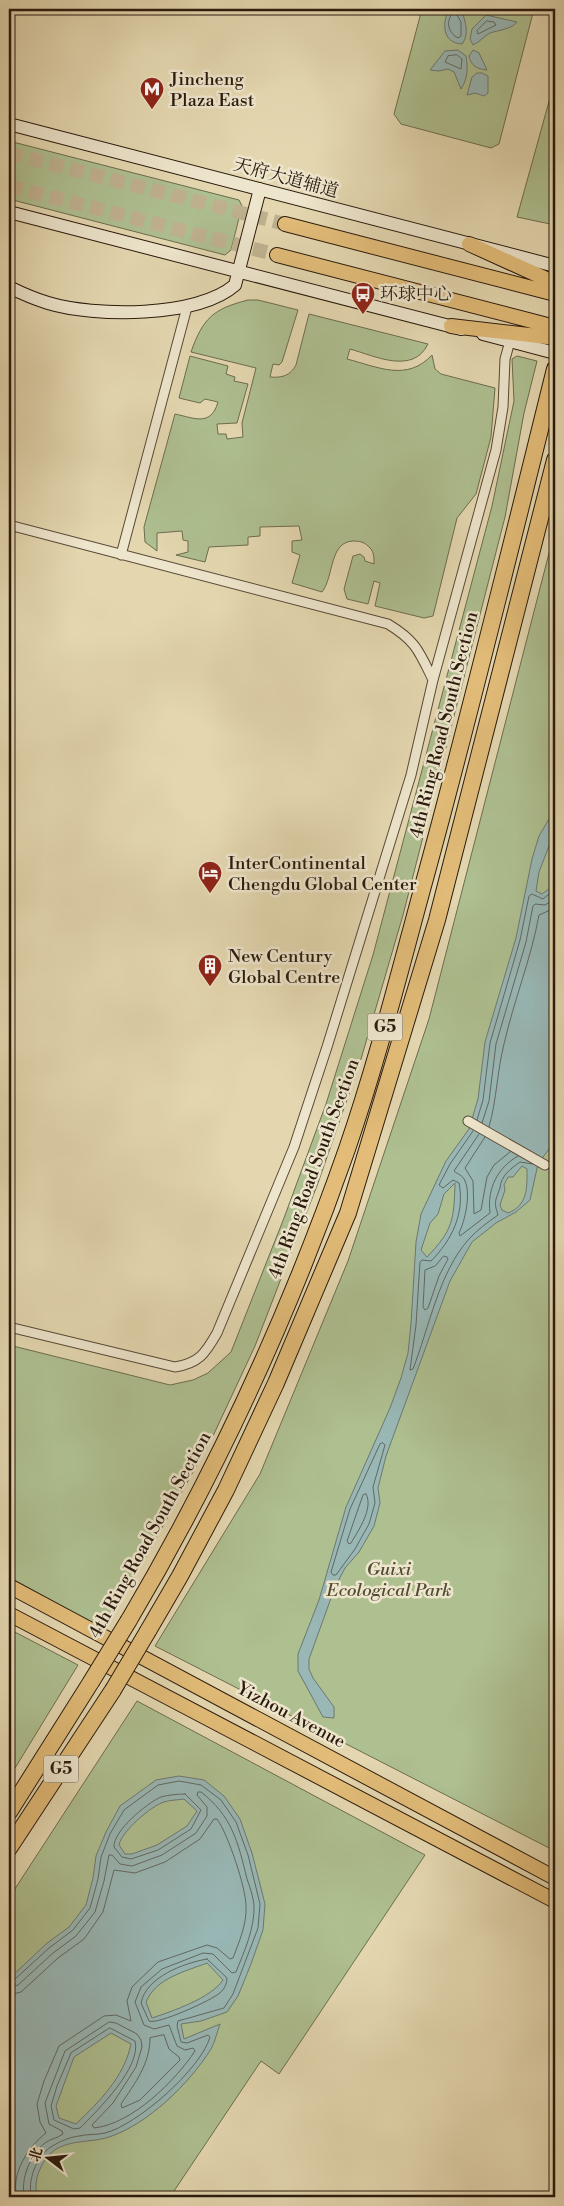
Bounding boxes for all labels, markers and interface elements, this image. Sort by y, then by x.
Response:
place label: Jincheng Plaza East [169,68,255,112]
metro station icon: Jincheng Plaza East [139,76,165,110]
street label: 天府大道辅道 [231,153,341,203]
bus stop icon: 环球中心 [350,281,376,315]
place label: 环球中心 [380,283,452,306]
street label: 4th Ring Road South Section [405,609,483,841]
place label: InterContinental Chengdu Global Center [228,852,417,896]
hotel icon: InterContinental Chengdu Global Center [197,860,223,894]
place label: New Century Global Centre [228,945,340,989]
building icon: New Century Global Centre [197,953,223,987]
road number: G5 [368,1014,402,1040]
street label: 4th Ring Road South Section [263,1055,365,1282]
street label: 4th Ring Road South Section [84,1427,217,1642]
park label: Guixi Ecological Park [326,1558,451,1602]
street label: Yizhou Avenue [232,1676,349,1753]
road number: G5 [44,1756,78,1782]
north arrow [22,2134,72,2184]
text: 北 [26,2145,47,2164]

